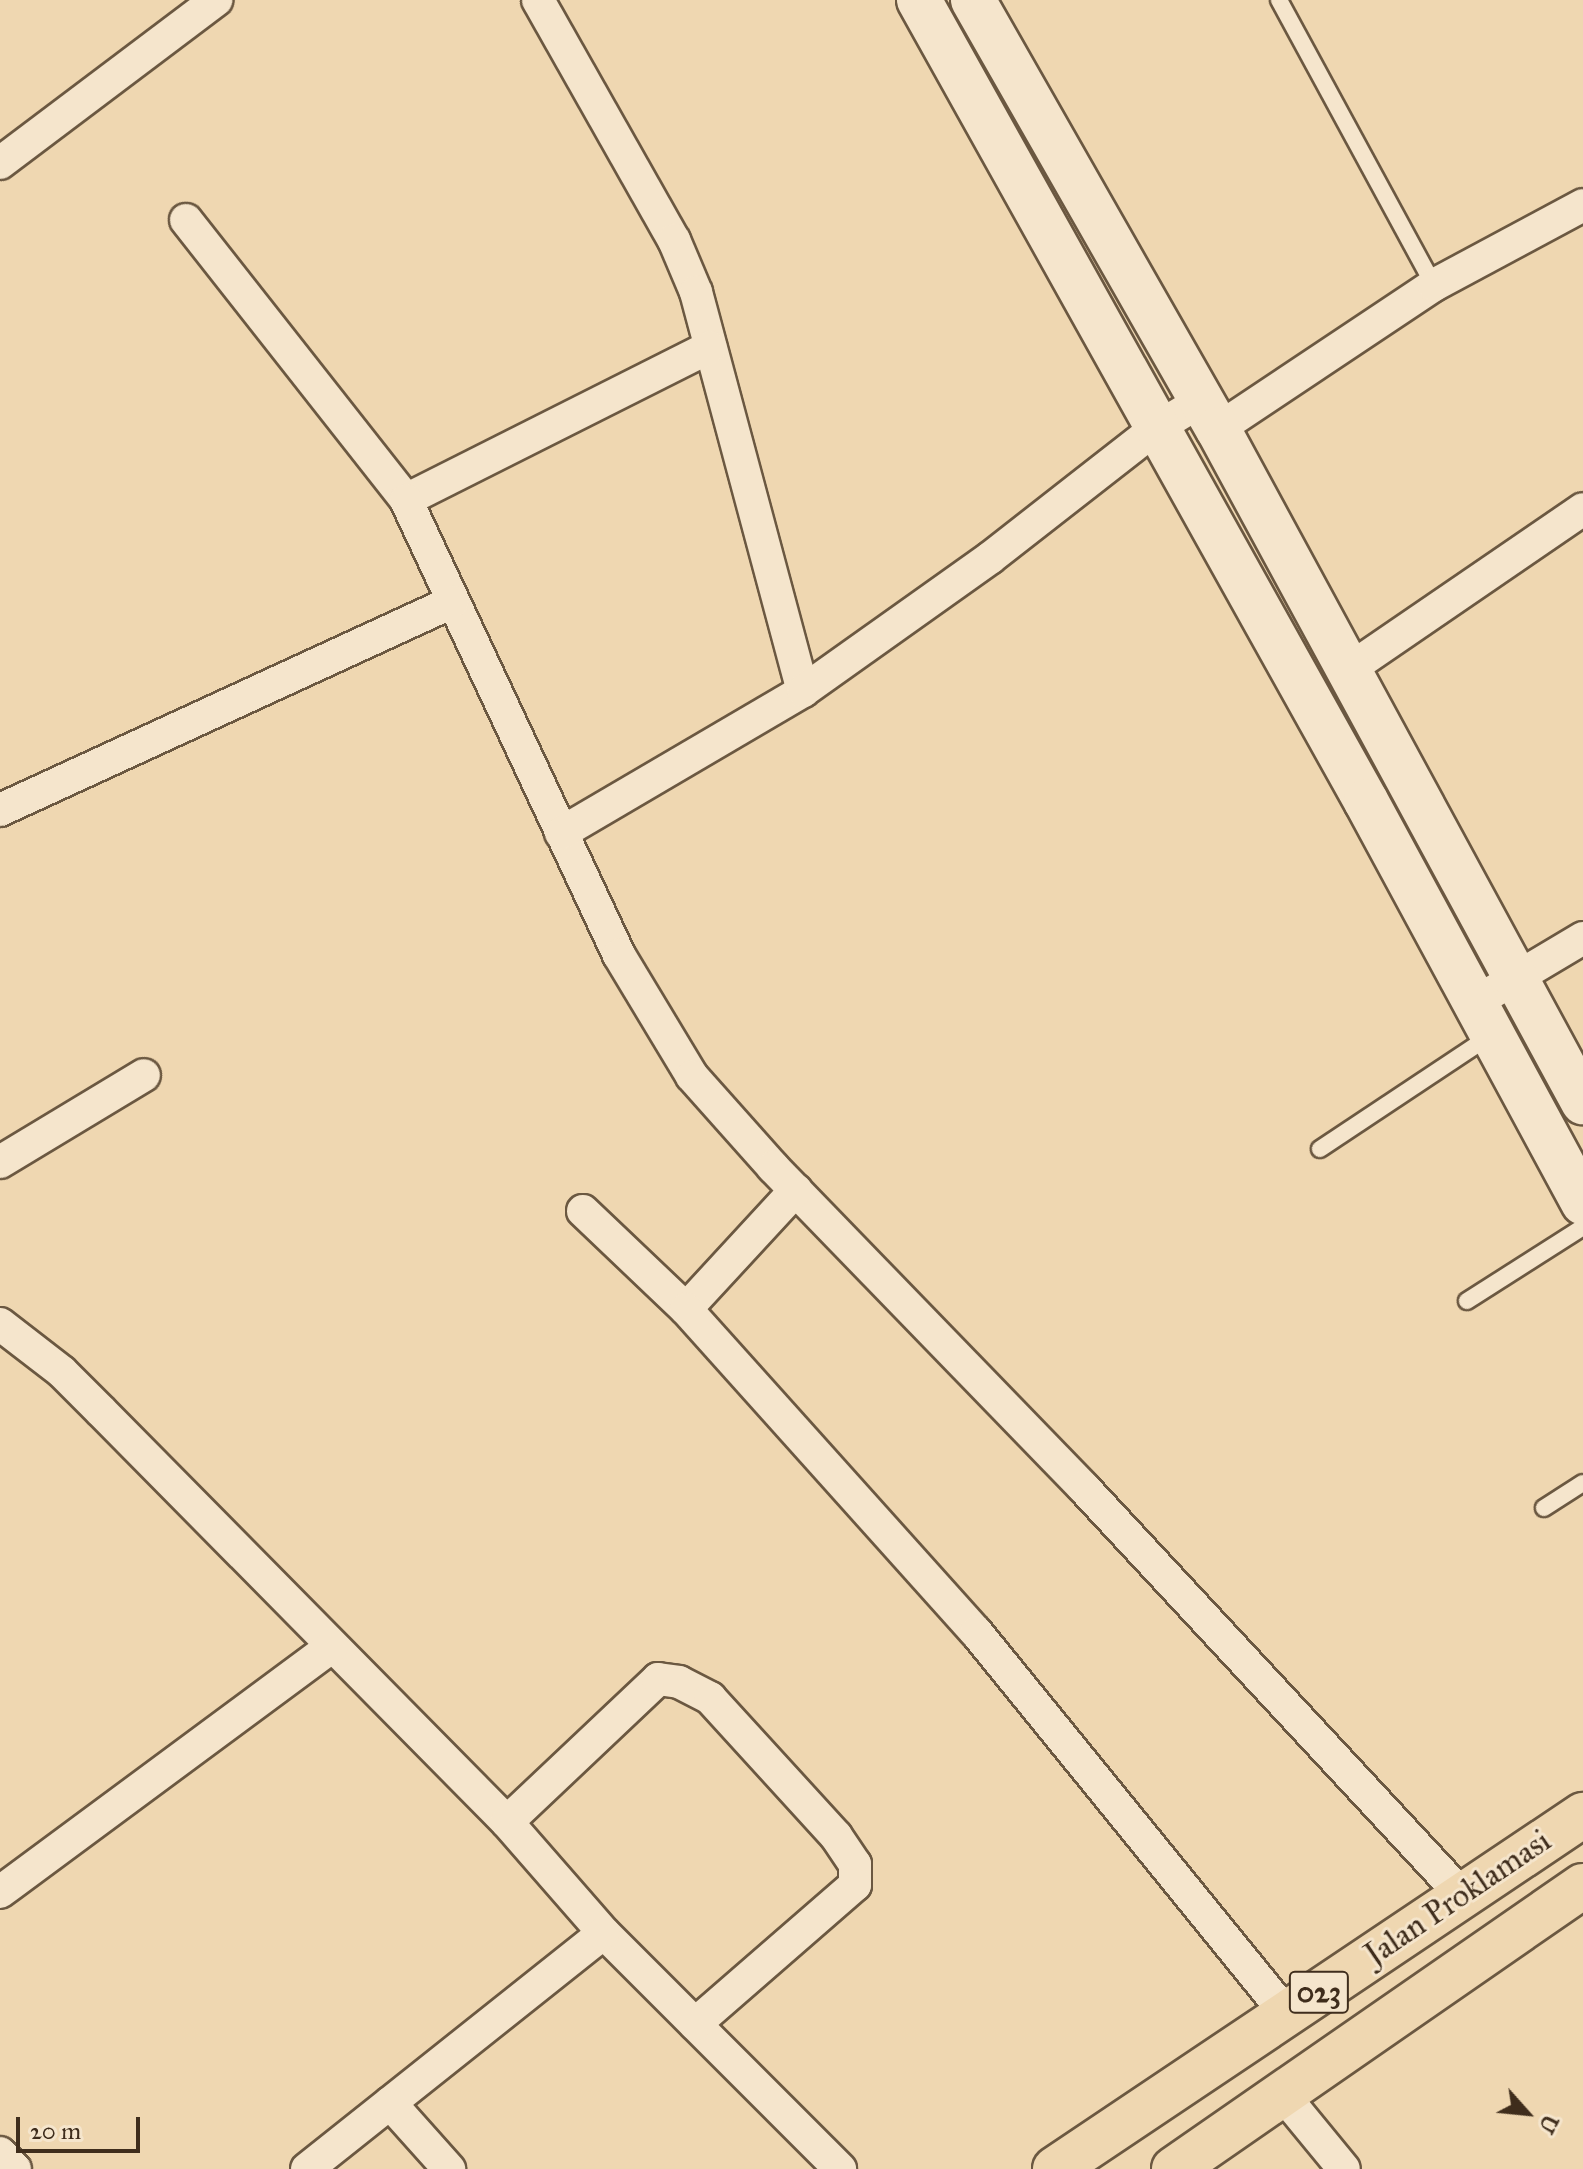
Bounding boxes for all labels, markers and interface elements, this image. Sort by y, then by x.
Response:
street label: Jalan Proklamasi [1358,1822,1558,1974]
road number: 023 [1287,1966,1351,2018]
north arrow [1487,2073,1567,2153]
scale bar [20,2101,144,2151]
text: U [1533,2110,1565,2138]
text: 20 m [30,2116,81,2146]

